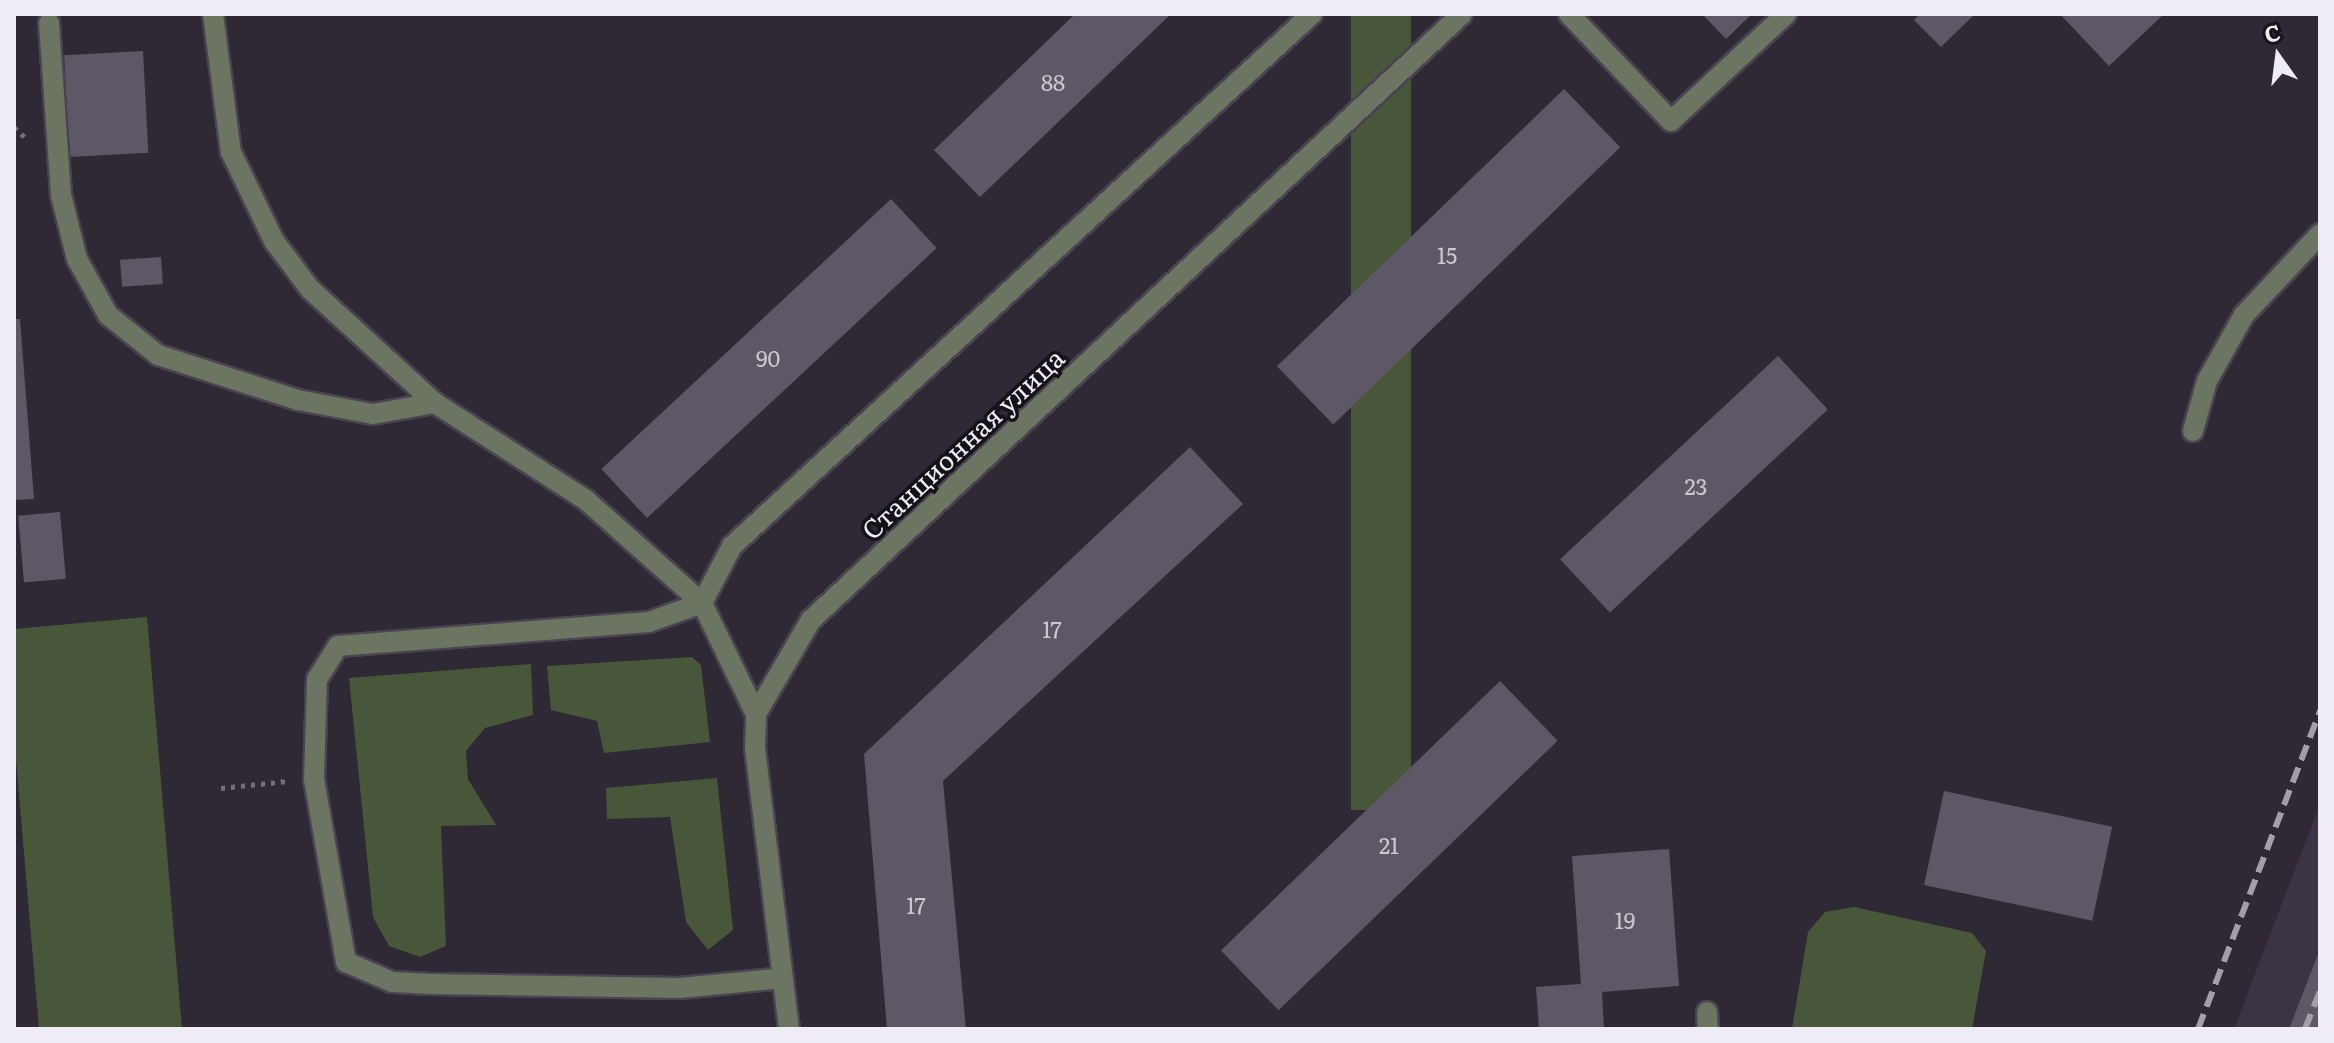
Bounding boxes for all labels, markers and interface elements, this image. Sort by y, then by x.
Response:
text: С [2261,14,2284,50]
north arrow [2238,16,2318,96]
house number: 88 [1041,69,1065,95]
house number: 15 [1437,242,1457,268]
street label: Станционная улица [854,341,1070,545]
house number: 90 [756,345,780,371]
house number: 23 [1684,473,1708,499]
house number: 17 [1042,616,1062,642]
house number: 21 [1379,832,1399,858]
house number: 17 [906,892,926,918]
house number: 19 [1615,907,1635,933]

